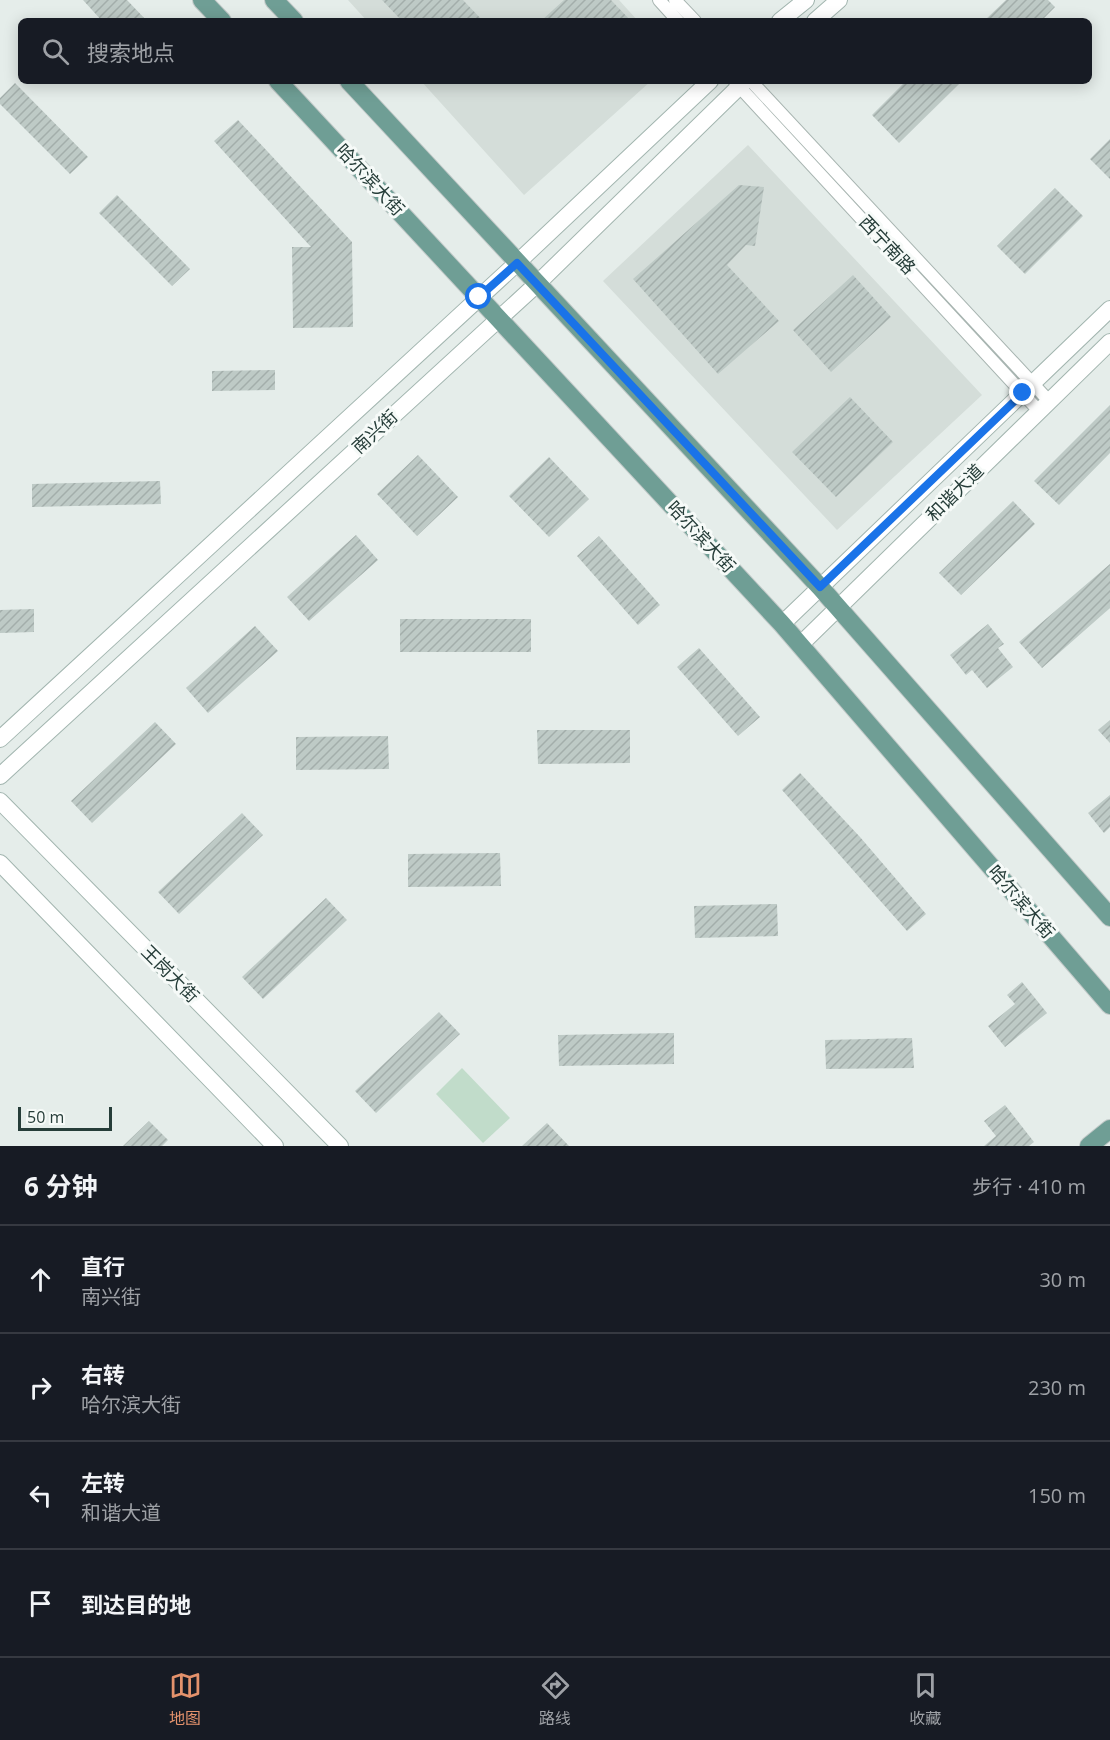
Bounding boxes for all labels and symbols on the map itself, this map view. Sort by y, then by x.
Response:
street label: 哈尔滨大街 [331,138,410,220]
street label: 西宁南路 [854,210,921,279]
route start [465,283,491,309]
route end [1009,379,1035,405]
street label: 南兴街 [346,404,402,458]
street label: 和谐大道 [920,458,988,526]
street label: 哈尔滨大街 [662,495,741,577]
street label: 哈尔滨大街 [983,860,1060,943]
street label: 王岗大街 [137,939,205,1007]
scale bar [18,1104,112,1132]

